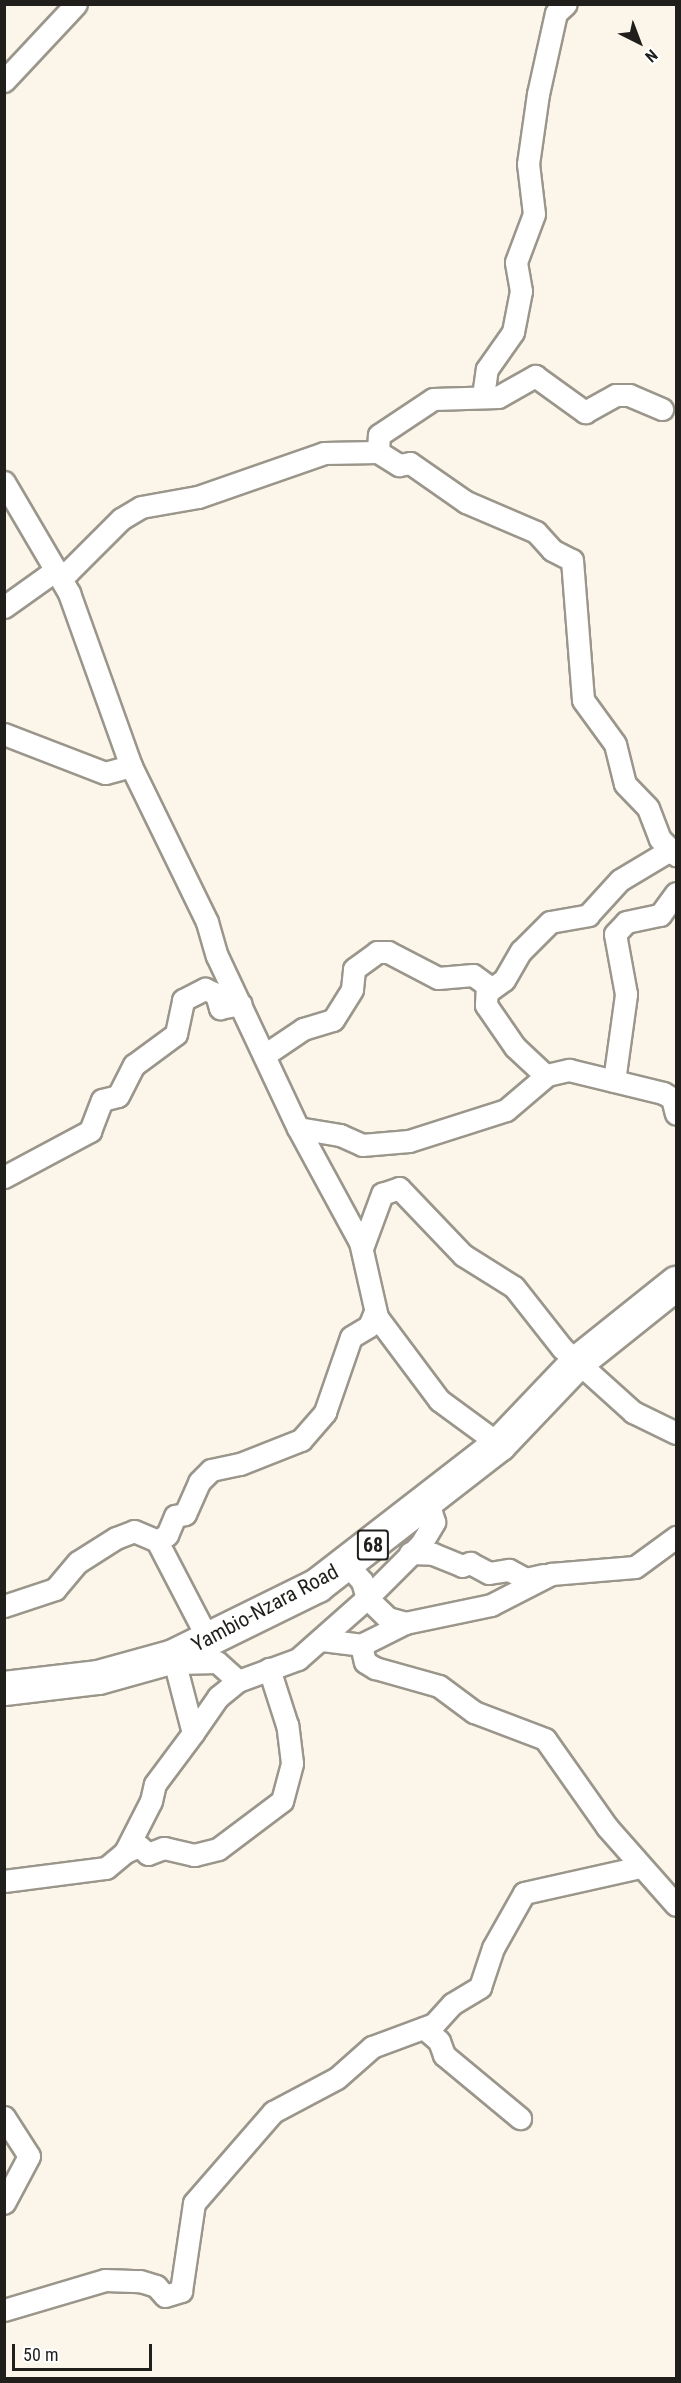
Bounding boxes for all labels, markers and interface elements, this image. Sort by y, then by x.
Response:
north arrow [609,12,669,72]
text: N [641,45,661,66]
road number: 68 [356,1528,389,1562]
street label: Yambio-Nzara Road [187,1559,343,1657]
scale bar [15,2332,154,2370]
text: 50 m [23,2344,58,2365]

